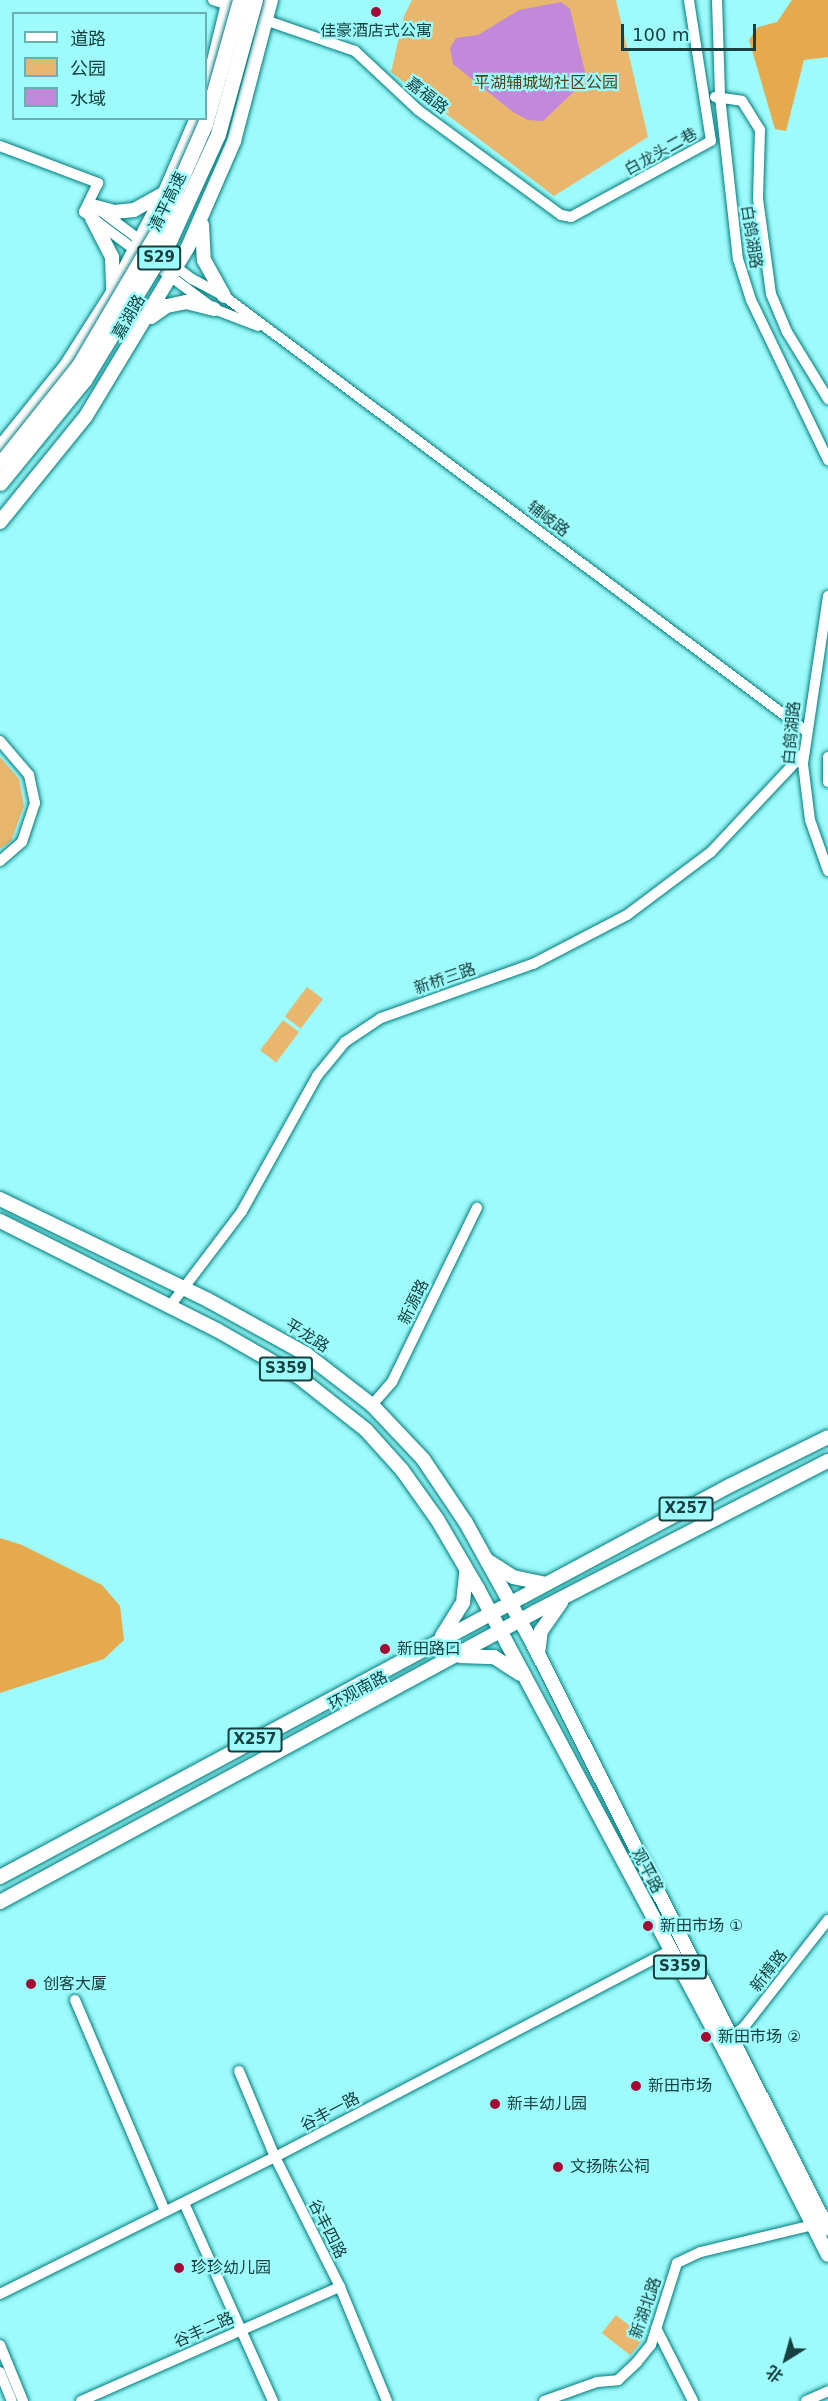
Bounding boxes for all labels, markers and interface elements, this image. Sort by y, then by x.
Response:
marker: 佳豪酒店式公寓 [369,5,383,19]
legend [12,12,207,120]
scale bar [624,12,759,50]
place label: 佳豪酒店式公寓 [320,21,432,41]
text: 100 m [632,24,690,45]
text: 道路 [70,28,106,49]
text: 公园 [70,58,106,79]
park label: 平湖辅城坳社区公园 [474,73,618,93]
street label: 嘉福路 [402,74,452,118]
text: 水域 [70,88,106,109]
street label: 白龙头二巷 [621,124,701,180]
street label: 清平高速 [145,169,191,235]
street label: 白鸽湖路 [737,204,765,270]
road number: S29 [136,246,182,270]
street label: 嘉湖路 [109,291,149,343]
street label: 辅岐路 [523,497,573,541]
street label: 白鸽湖路 [780,700,804,766]
street label: 新桥三路 [412,960,478,998]
street label: 新源路 [395,1276,433,1328]
street label: 平龙路 [282,1315,332,1357]
road number: S359 [258,1357,314,1381]
road number: X257 [658,1497,714,1521]
place label: 新田路口 [397,1639,461,1659]
marker: 新田路口 [378,1642,392,1656]
street label: 环观南路 [325,1668,391,1714]
road number: X257 [226,1728,284,1752]
street label: 观平路 [627,1845,667,1897]
place label: 新田市场 ① [660,1916,743,1936]
marker: 新田市场 ① [641,1919,655,1933]
street label: 新樟路 [747,1946,791,1996]
road number: S359 [652,1955,708,1979]
place label: 创客大厦 [43,1974,107,1994]
marker: 创客大厦 [24,1977,38,1991]
place label: 新田市场 ② [718,2027,801,2047]
marker: 新田市场 ② [699,2030,713,2044]
place label: 新田市场 [648,2076,712,2096]
marker: 新田市场 [629,2079,643,2093]
street label: 谷丰一路 [297,2089,363,2135]
place label: 新丰幼儿园 [507,2094,587,2114]
marker: 新丰幼儿园 [488,2097,502,2111]
place label: 文扬陈公祠 [570,2157,650,2177]
marker: 文扬陈公祠 [551,2160,565,2174]
street label: 谷丰四路 [304,2196,350,2262]
place label: 珍珍幼儿园 [191,2258,271,2278]
marker: 珍珍幼儿园 [172,2261,186,2275]
street label: 新湖北路 [627,2275,665,2341]
street label: 谷丰二路 [171,2308,237,2352]
north arrow [756,2329,816,2389]
text: 北 [763,2361,787,2386]

